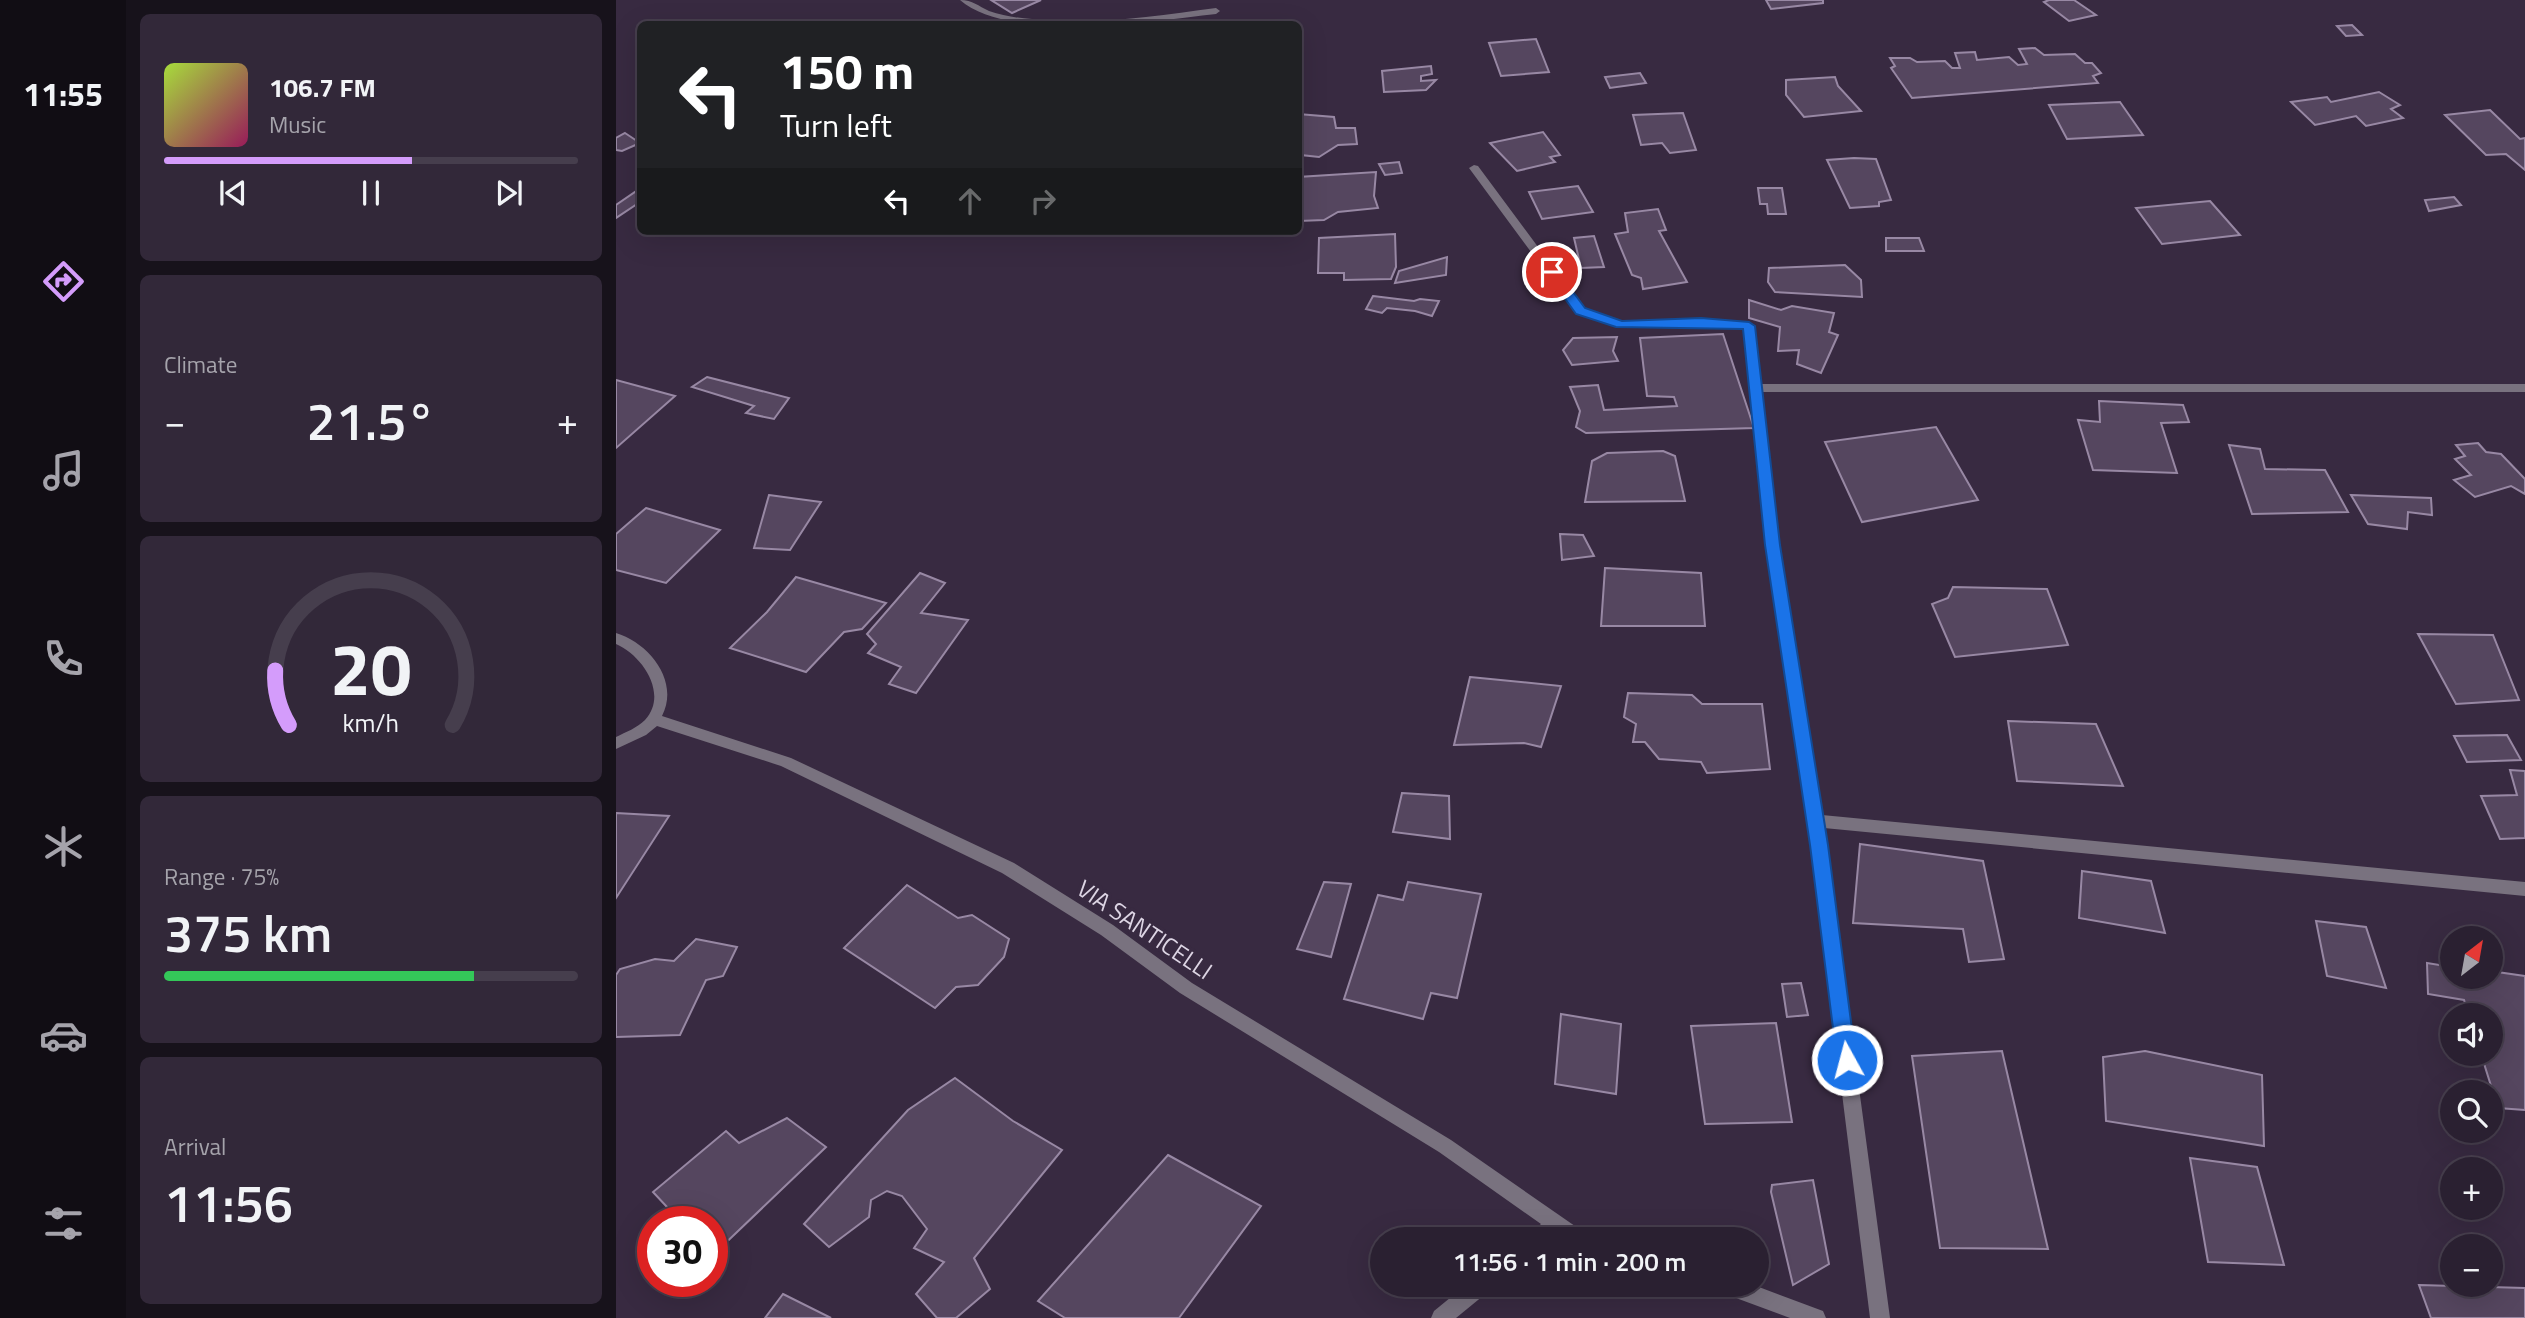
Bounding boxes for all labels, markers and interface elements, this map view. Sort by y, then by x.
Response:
text: 150 m [780,33,914,108]
icon: left [665,49,756,140]
text: 106.7 FM [269,68,376,107]
text: 11:55 [23,70,103,118]
text: Turn left [780,101,892,149]
text: Music [269,107,326,142]
icon: previous [214,174,252,212]
icon: pause [352,174,390,212]
icon: next [490,174,528,212]
icon: left [878,182,916,220]
icon: ahead [951,182,989,220]
icon: right [1024,182,1062,220]
pin [1522,242,1582,302]
icon: arrive [1533,253,1571,291]
icon: directions [39,257,88,306]
text: Climate [164,347,237,382]
text: 21.5° [307,381,435,460]
text: − [164,392,185,450]
text: + [557,392,578,450]
icon: music [39,446,88,495]
text: 20 [330,613,412,723]
icon: phone [39,634,88,683]
text: km/h [343,704,399,742]
icon: climate [39,822,88,871]
text: Range · 75% [164,859,279,894]
street label: VIA SANTICELLI [1070,870,1220,988]
text: 375 km [164,893,332,972]
north arrow [2440,926,2502,989]
map controls [2440,926,2503,1297]
button: sound [2440,1003,2503,1066]
icon: car [39,1011,88,1060]
position arrow [1810,1023,1884,1097]
button: search [2440,1080,2503,1143]
text: Arrival [164,1129,226,1164]
button: + [2440,1157,2503,1220]
text: 11:56 [164,1163,293,1242]
icon: filters [39,1199,88,1248]
speed limit sign: 30 [637,1206,728,1297]
button: − [2440,1234,2503,1297]
text: 11:56 · 1 min · 200 m [1453,1242,1686,1281]

